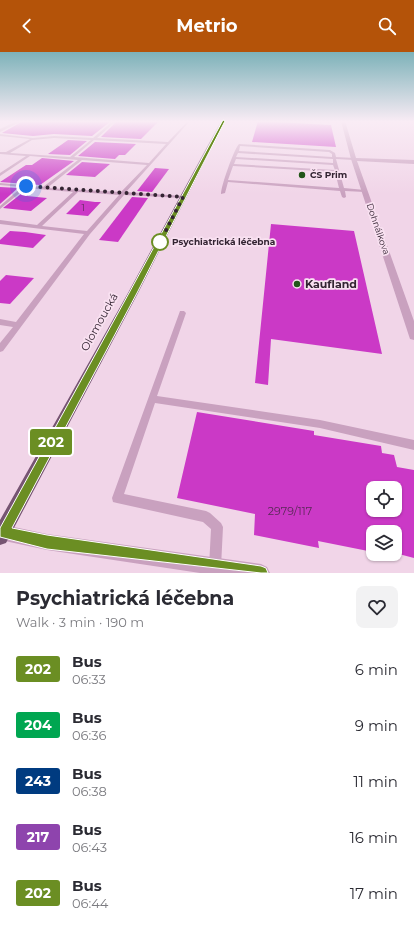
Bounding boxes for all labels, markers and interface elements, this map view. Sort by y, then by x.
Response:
icon: back [16,15,38,37]
text: Metrio [176,15,238,37]
icon: search [376,15,398,37]
place label: ČS Prim [310,169,347,180]
marker: ČS Prim [297,170,307,180]
your location [16,176,36,196]
house number: 1 [81,202,85,213]
street label: Dohnálkova [365,202,392,256]
marker: Psychiatrická léčebna [151,233,169,251]
place label: Psychiatrická léčebna [172,236,275,247]
place label: Kaufland [305,277,357,291]
marker: Kaufland [292,279,302,289]
street label: Olomoucká [77,291,121,353]
line badge: 202 [28,429,74,455]
text: 202 [38,433,64,451]
map controls [366,481,402,561]
button: locate [366,481,402,517]
house number: 2979/117 [268,504,312,518]
button: layers [366,525,402,561]
button: heart [356,586,398,628]
text: Psychiatrická léčebna [16,587,234,610]
text: Walk · 3 min · 190 m [16,614,144,630]
text: Bus [72,652,102,671]
text: 202 [25,660,51,678]
text: 6 min [355,660,398,679]
text: 06:33 [72,671,106,687]
text: Bus [72,708,102,727]
text: 204 [24,716,52,734]
text: 9 min [355,716,398,735]
text: 06:36 [72,727,107,743]
text: Bus [72,764,102,783]
text: 243 [25,772,51,790]
text: 11 min [353,772,398,791]
text: 06:38 [72,783,107,799]
text: Bus [72,820,102,839]
text: 217 [27,828,49,846]
text: 16 min [349,828,398,847]
text: 06:43 [72,839,107,855]
text: Bus [72,876,102,895]
text: 202 [25,884,51,902]
text: 17 min [350,884,398,903]
text: 06:44 [72,895,108,911]

